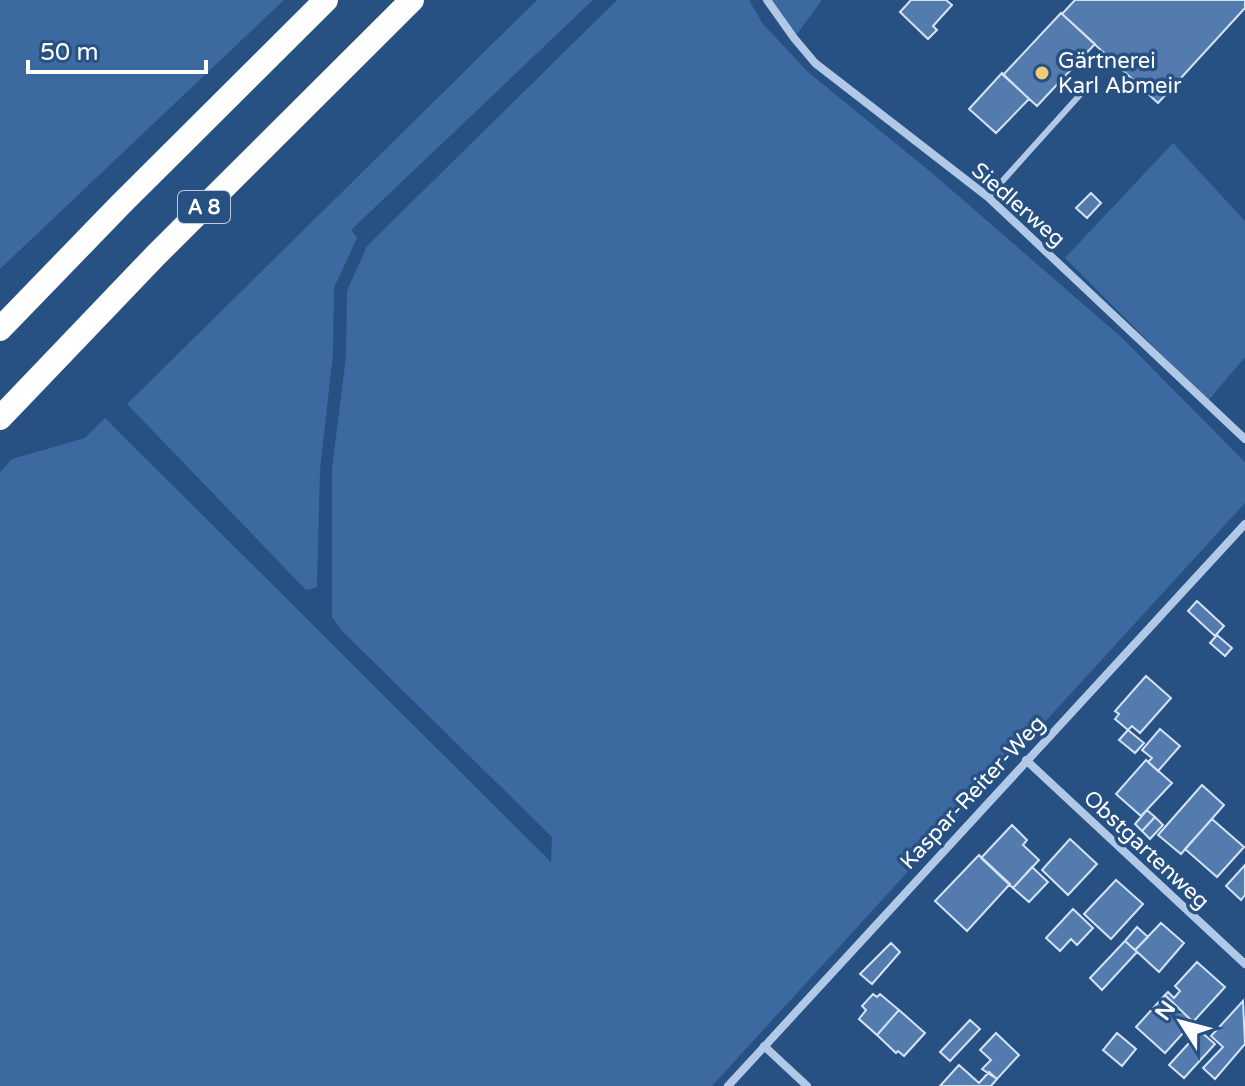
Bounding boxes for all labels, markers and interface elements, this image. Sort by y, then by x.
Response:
scale bar [28,24,206,74]
text: 50 m [40,38,98,67]
place label: Gärtnerei Karl Abmeir [1058,48,1182,99]
marker: Gärtnerei Karl Abmeir [1033,64,1051,82]
street label: Siedlerweg [966,157,1070,252]
road number: A 8 [178,191,230,223]
street label: Kaspar-Reiter-Weg [895,710,1051,875]
street label: Obstgartenweg [1078,785,1215,915]
north arrow [1141,982,1221,1062]
text: N [1150,996,1181,1026]

